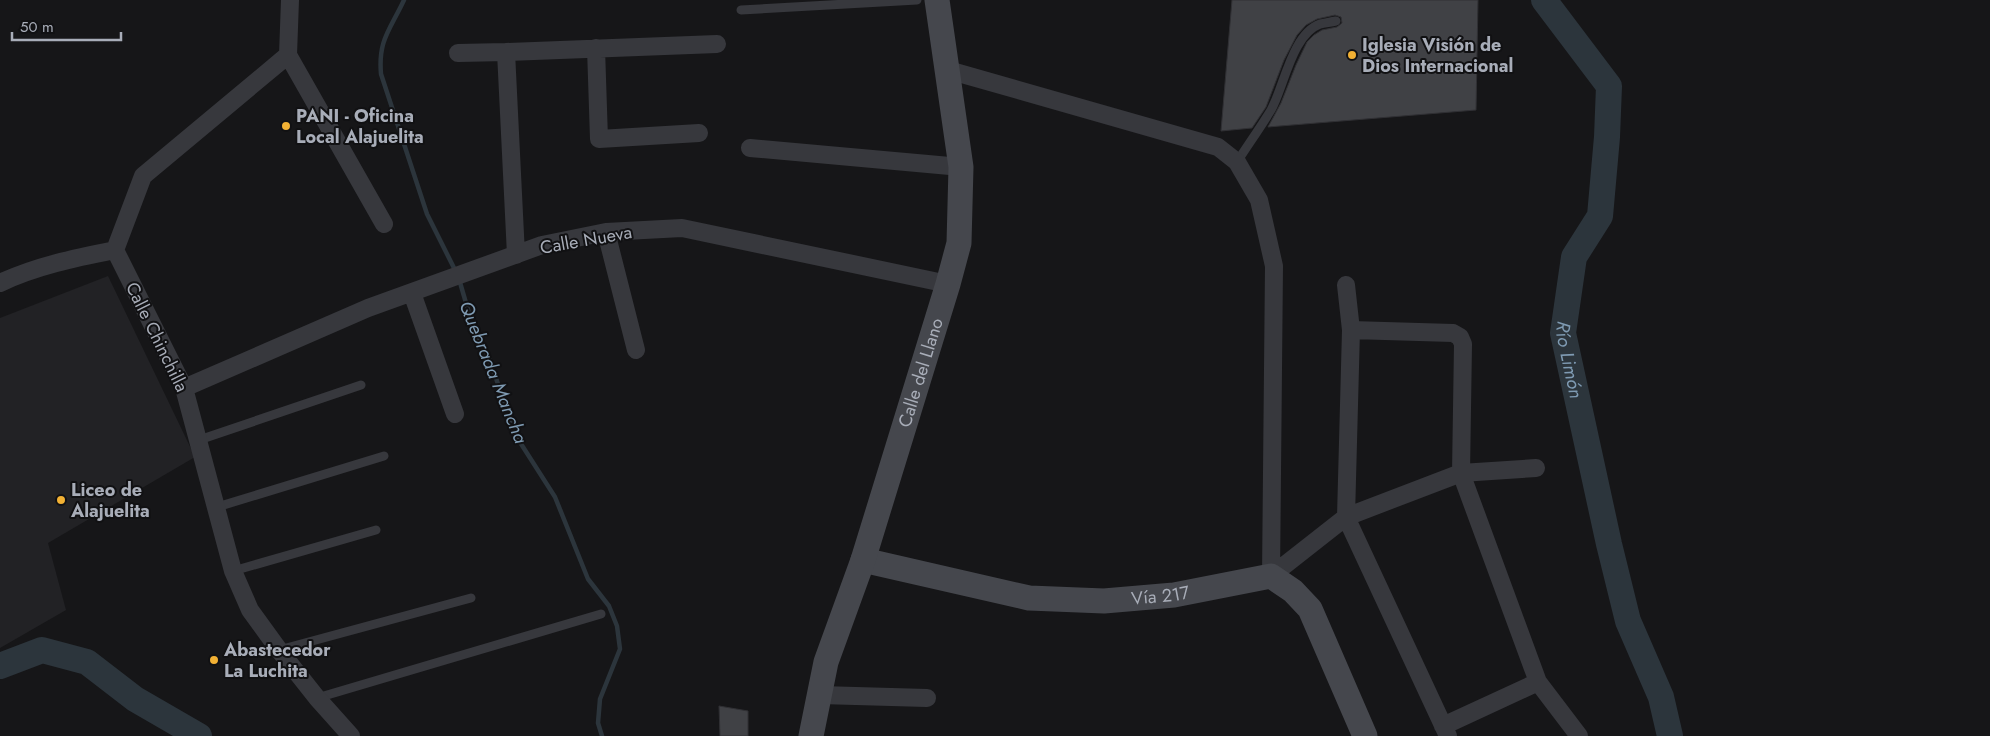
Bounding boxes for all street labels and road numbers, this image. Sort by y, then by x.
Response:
street label: Calle Nueva [538,219,634,261]
street label: Calle Chinchilla [119,278,195,396]
street label: Calle del Llano [892,315,950,431]
street label: Vía 217 [1130,579,1192,612]

